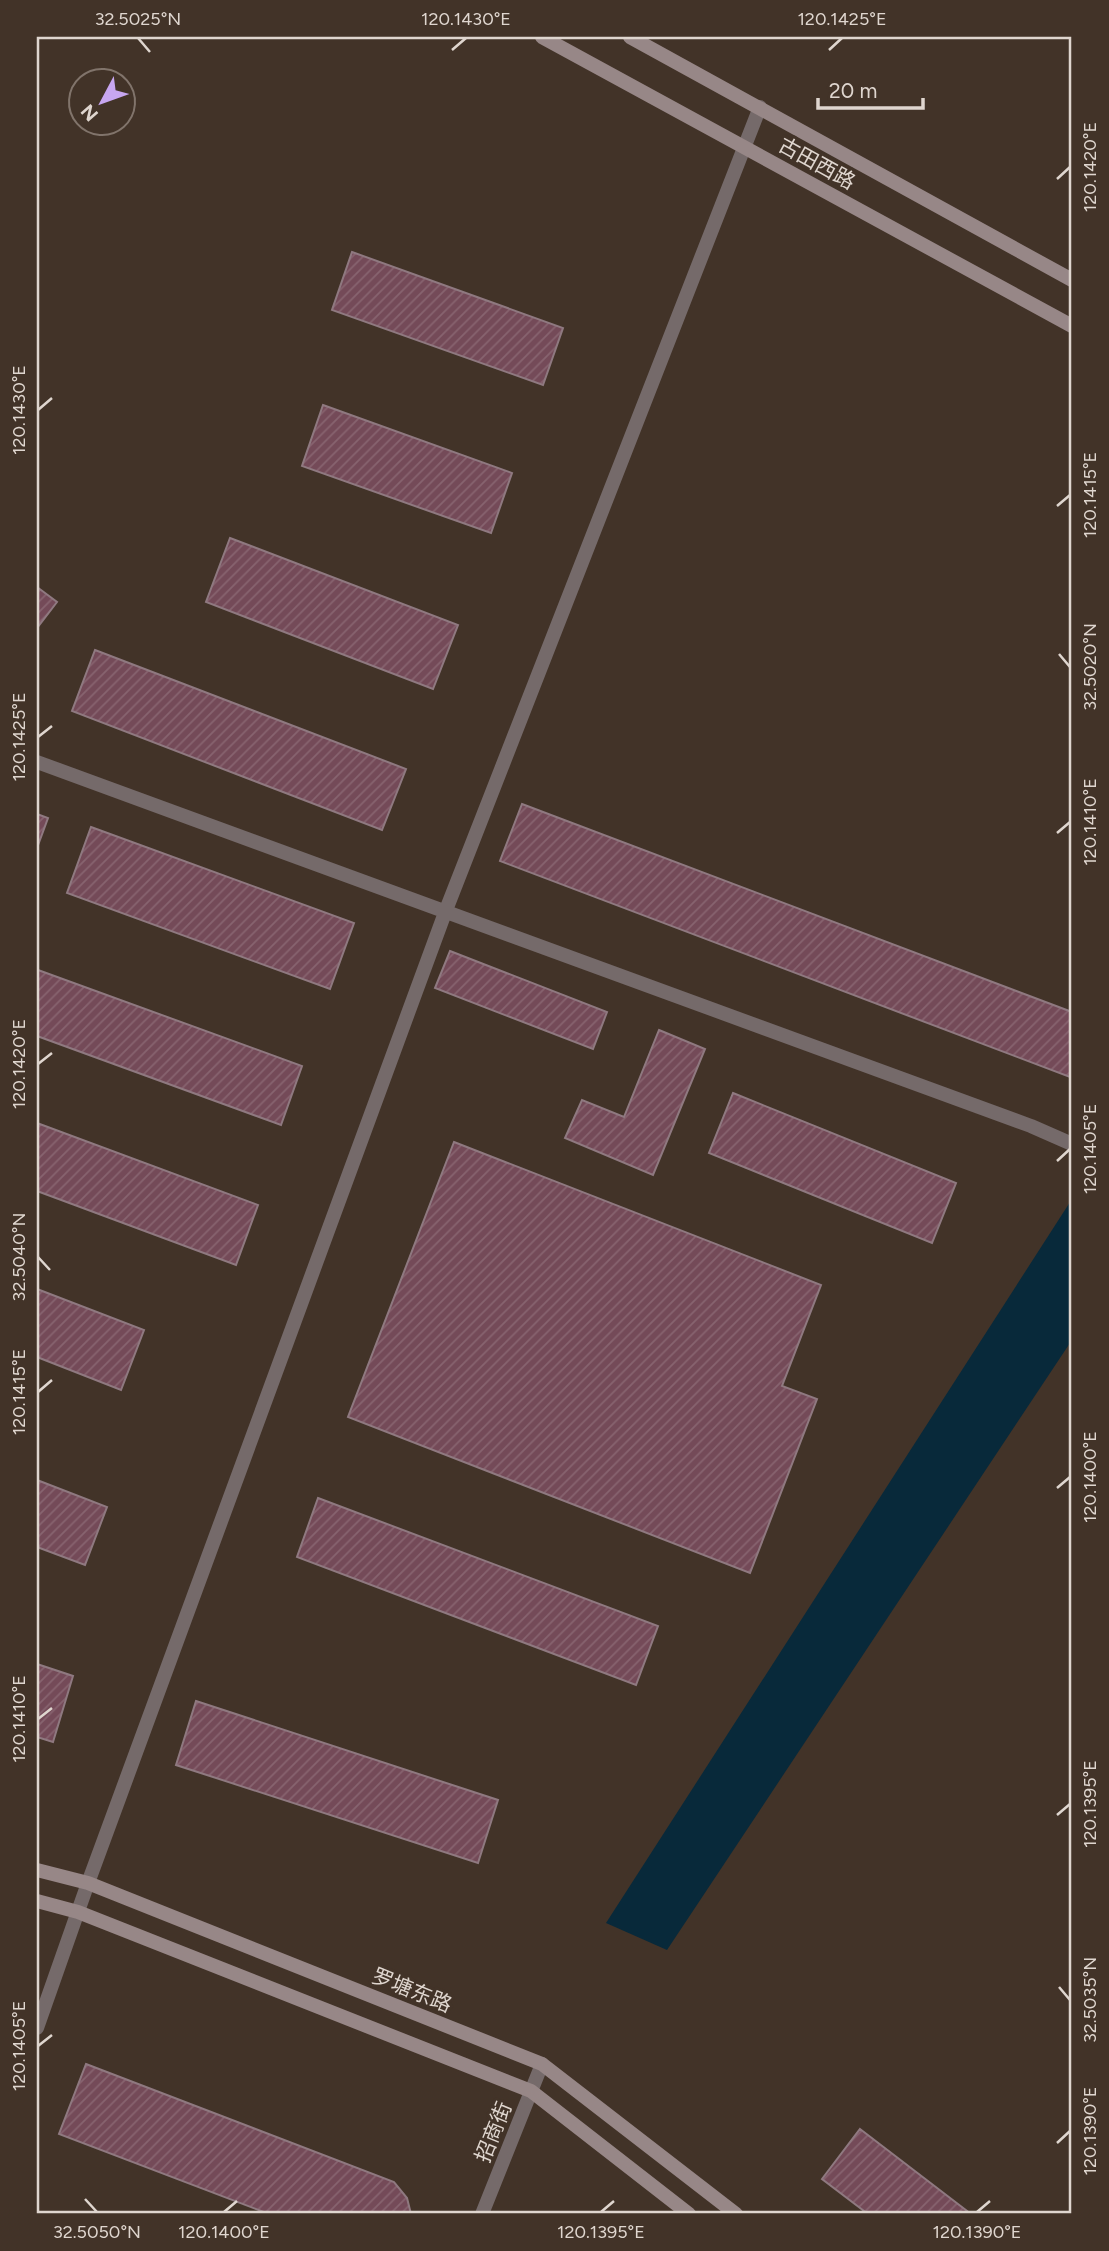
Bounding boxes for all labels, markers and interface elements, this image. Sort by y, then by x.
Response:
text: 32.5025°N [95,8,181,30]
text: 120.1430°E [421,8,511,30]
text: 120.1425°E [797,8,887,30]
north arrow [66,66,136,136]
scale bar [818,66,923,110]
text: 20 m [829,78,877,103]
text: N [76,100,103,126]
text: 120.1420°E [1079,122,1101,212]
street label: 古田西路 [774,132,860,194]
text: 120.1430°E [8,365,30,455]
text: 120.1415°E [1079,452,1101,538]
text: 32.5020°N [1079,623,1101,711]
text: 120.1425°E [8,692,30,782]
text: 120.1410°E [1079,778,1101,866]
text: 120.1420°E [8,1019,30,1109]
text: 120.1405°E [1079,1104,1101,1194]
text: 32.5040°N [8,1213,30,1301]
text: 120.1415°E [8,1349,30,1435]
text: 120.1400°E [1079,1431,1101,1523]
text: 120.1410°E [8,1675,30,1763]
text: 120.1395°E [1079,1760,1101,1848]
text: 32.5035°N [1079,1957,1101,2043]
street label: 罗塘东路 [368,1963,456,2017]
text: 120.1405°E [8,2001,30,2091]
text: 120.1390°E [1079,2086,1101,2176]
street label: 招商街 [470,2098,516,2166]
text: 32.5050°N [53,2221,141,2243]
text: 120.1400°E [178,2221,270,2243]
text: 120.1395°E [557,2221,645,2243]
text: 120.1390°E [932,2221,1022,2243]

